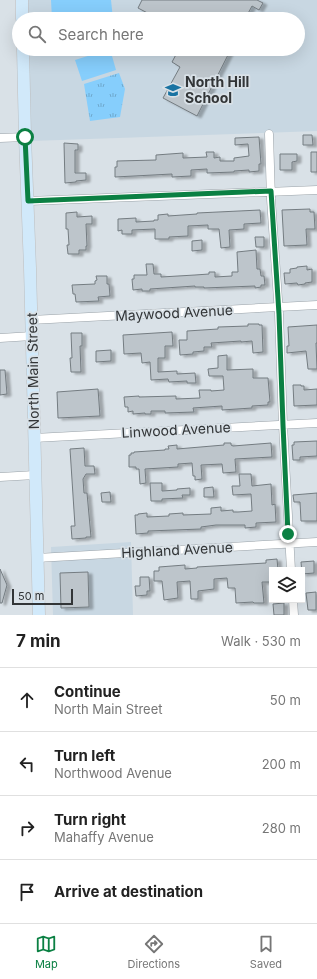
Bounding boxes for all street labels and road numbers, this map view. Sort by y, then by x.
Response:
street label: Maywood Avenue [115,301,233,324]
street label: North Main Street [23,312,42,430]
street label: Linwood Avenue [121,418,231,441]
street label: Highland Avenue [121,538,233,561]

